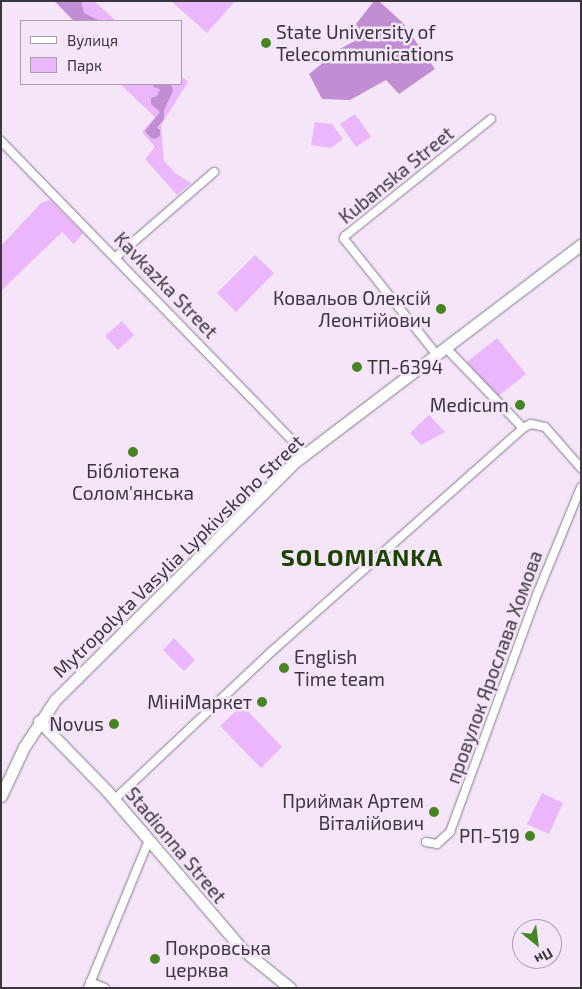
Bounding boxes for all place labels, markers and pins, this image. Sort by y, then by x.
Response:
place label: State University of Telecommunications [276,21,454,65]
marker: State University of Telecommunications [260,37,272,49]
place label: Ковальов Олексій Леонтійович [273,287,431,331]
marker: Ковальов Олексій Леонтійович [435,303,447,315]
place label: ТП-6394 [367,356,443,378]
marker: ТП-6394 [351,361,363,373]
place label: Medicum [430,394,509,416]
marker: Medicum [513,398,527,412]
marker: Бібліотека Солом'янська [127,446,139,458]
place label: Бібліотека Солом'янська [72,460,194,504]
place label: English Time team [294,646,385,690]
marker: English Time team [278,662,290,674]
place label: МініМаркет [147,691,252,713]
marker: МініМаркет [256,696,268,708]
place label: Novus [49,713,104,735]
marker: Novus [108,718,120,730]
place label: Приймак Артем Віталійович [282,790,424,834]
marker: Приймак Артем Віталійович [428,806,440,818]
place label: РП-519 [459,825,520,847]
marker: РП-519 [524,830,536,842]
place label: Покровська церква [165,937,271,981]
marker: Покровська церква [149,953,161,965]

